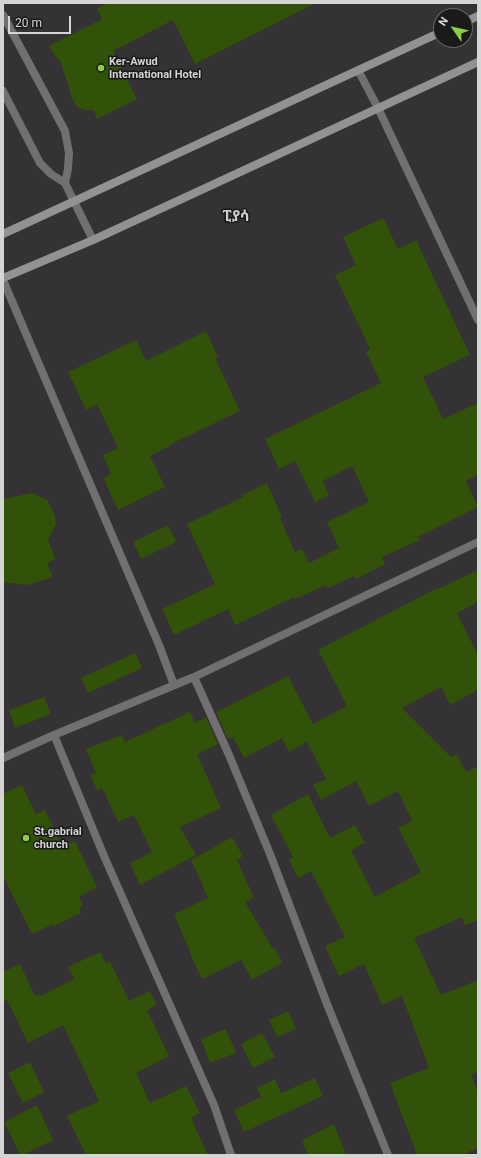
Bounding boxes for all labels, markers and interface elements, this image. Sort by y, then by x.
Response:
scale bar [10,8,73,34]
north arrow [433,8,473,48]
text: N [436,15,451,28]
text: 20 m [15,16,42,30]
place label: Ker-Awud International Hotel [109,55,201,81]
marker: Ker-Awud International Hotel [96,63,106,73]
district label: ፒያሳ [222,208,250,226]
place label: St.gabrial church [34,825,82,851]
marker: St.gabrial church [21,833,31,843]

